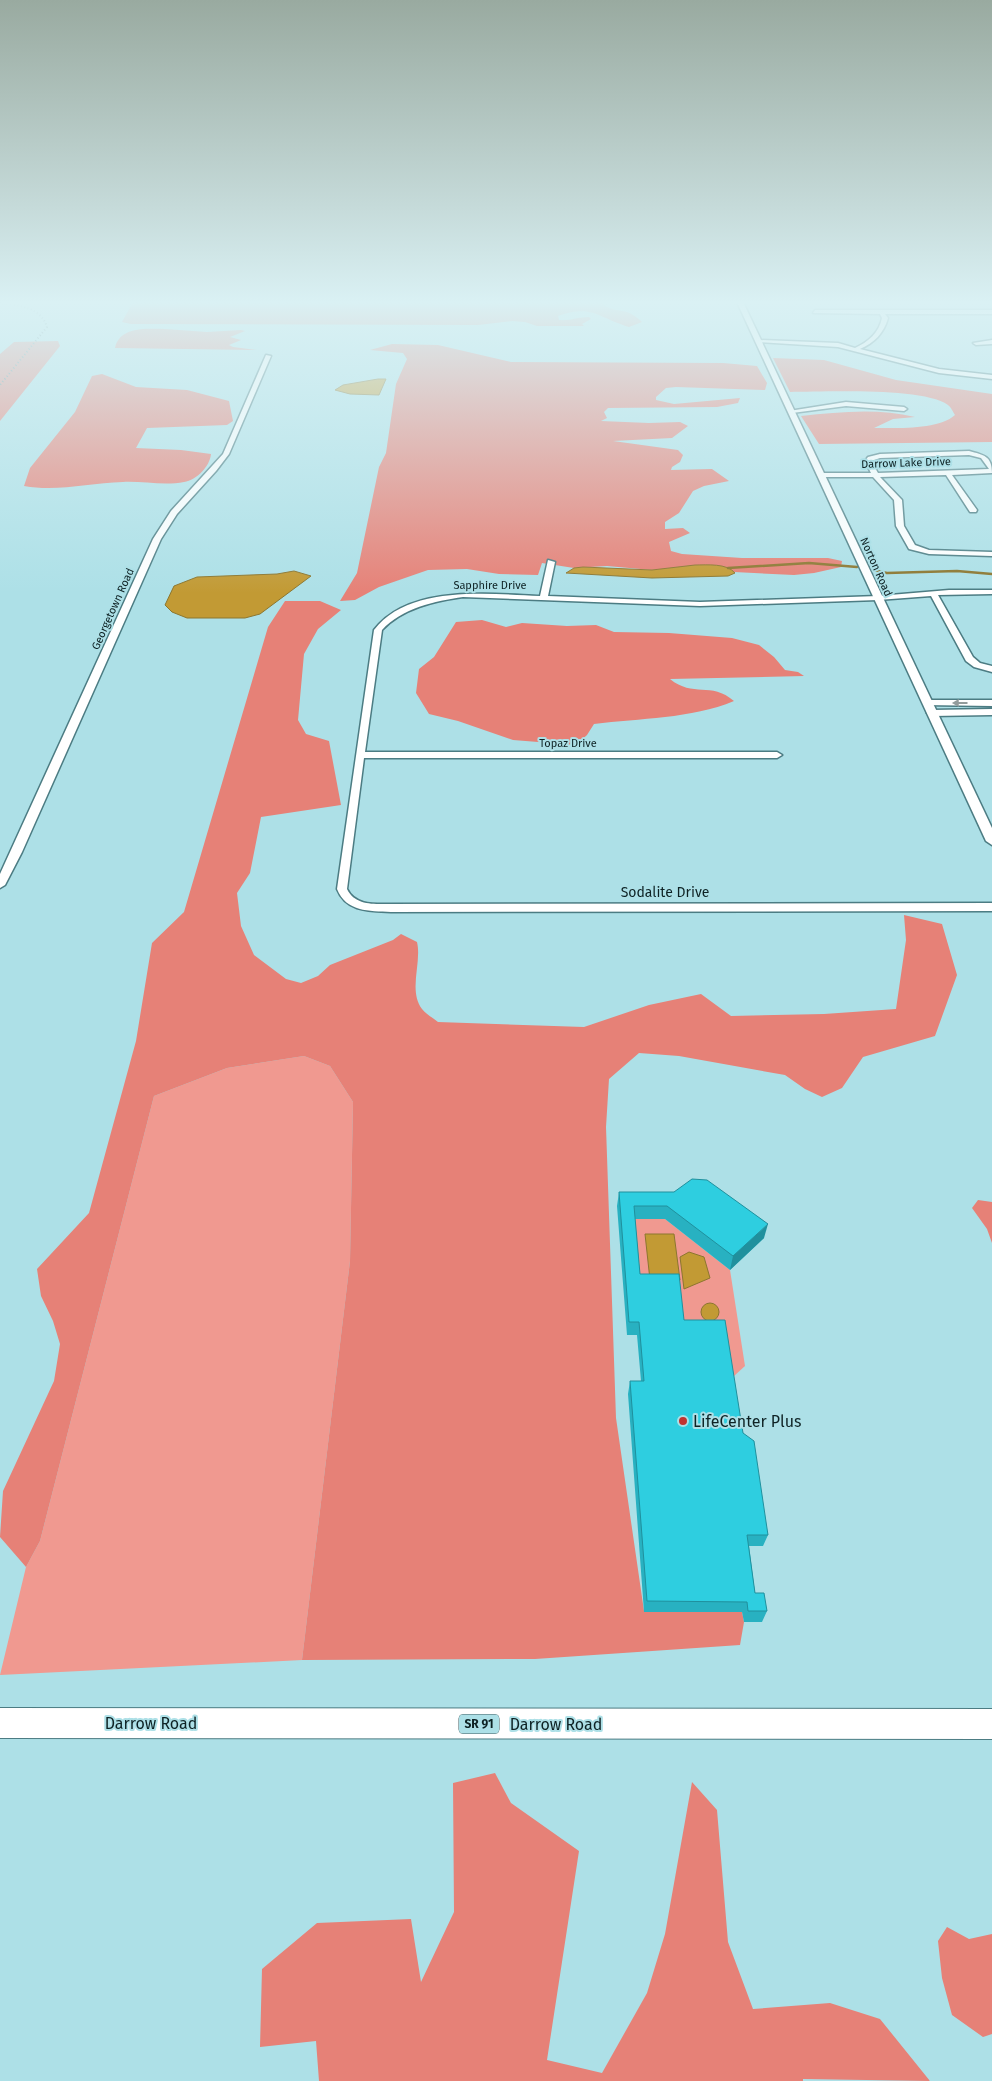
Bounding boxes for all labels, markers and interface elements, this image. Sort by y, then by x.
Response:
street label: Darrow Lake Drive [861,455,951,471]
street label: Norton Road [857,536,895,598]
street label: Georgetown Road [89,566,137,652]
street label: Sapphire Drive [453,579,527,592]
one-way arrow [951,699,967,707]
street label: Topaz Drive [539,737,597,750]
street label: Sodalite Drive [621,884,709,901]
place label: LifeCenter Plus [693,1412,801,1431]
marker: LifeCenter Plus [677,1415,689,1427]
street label: Darrow Road [105,1714,197,1733]
road number: SR 91 [459,1715,499,1734]
street label: Darrow Road [510,1715,602,1734]

